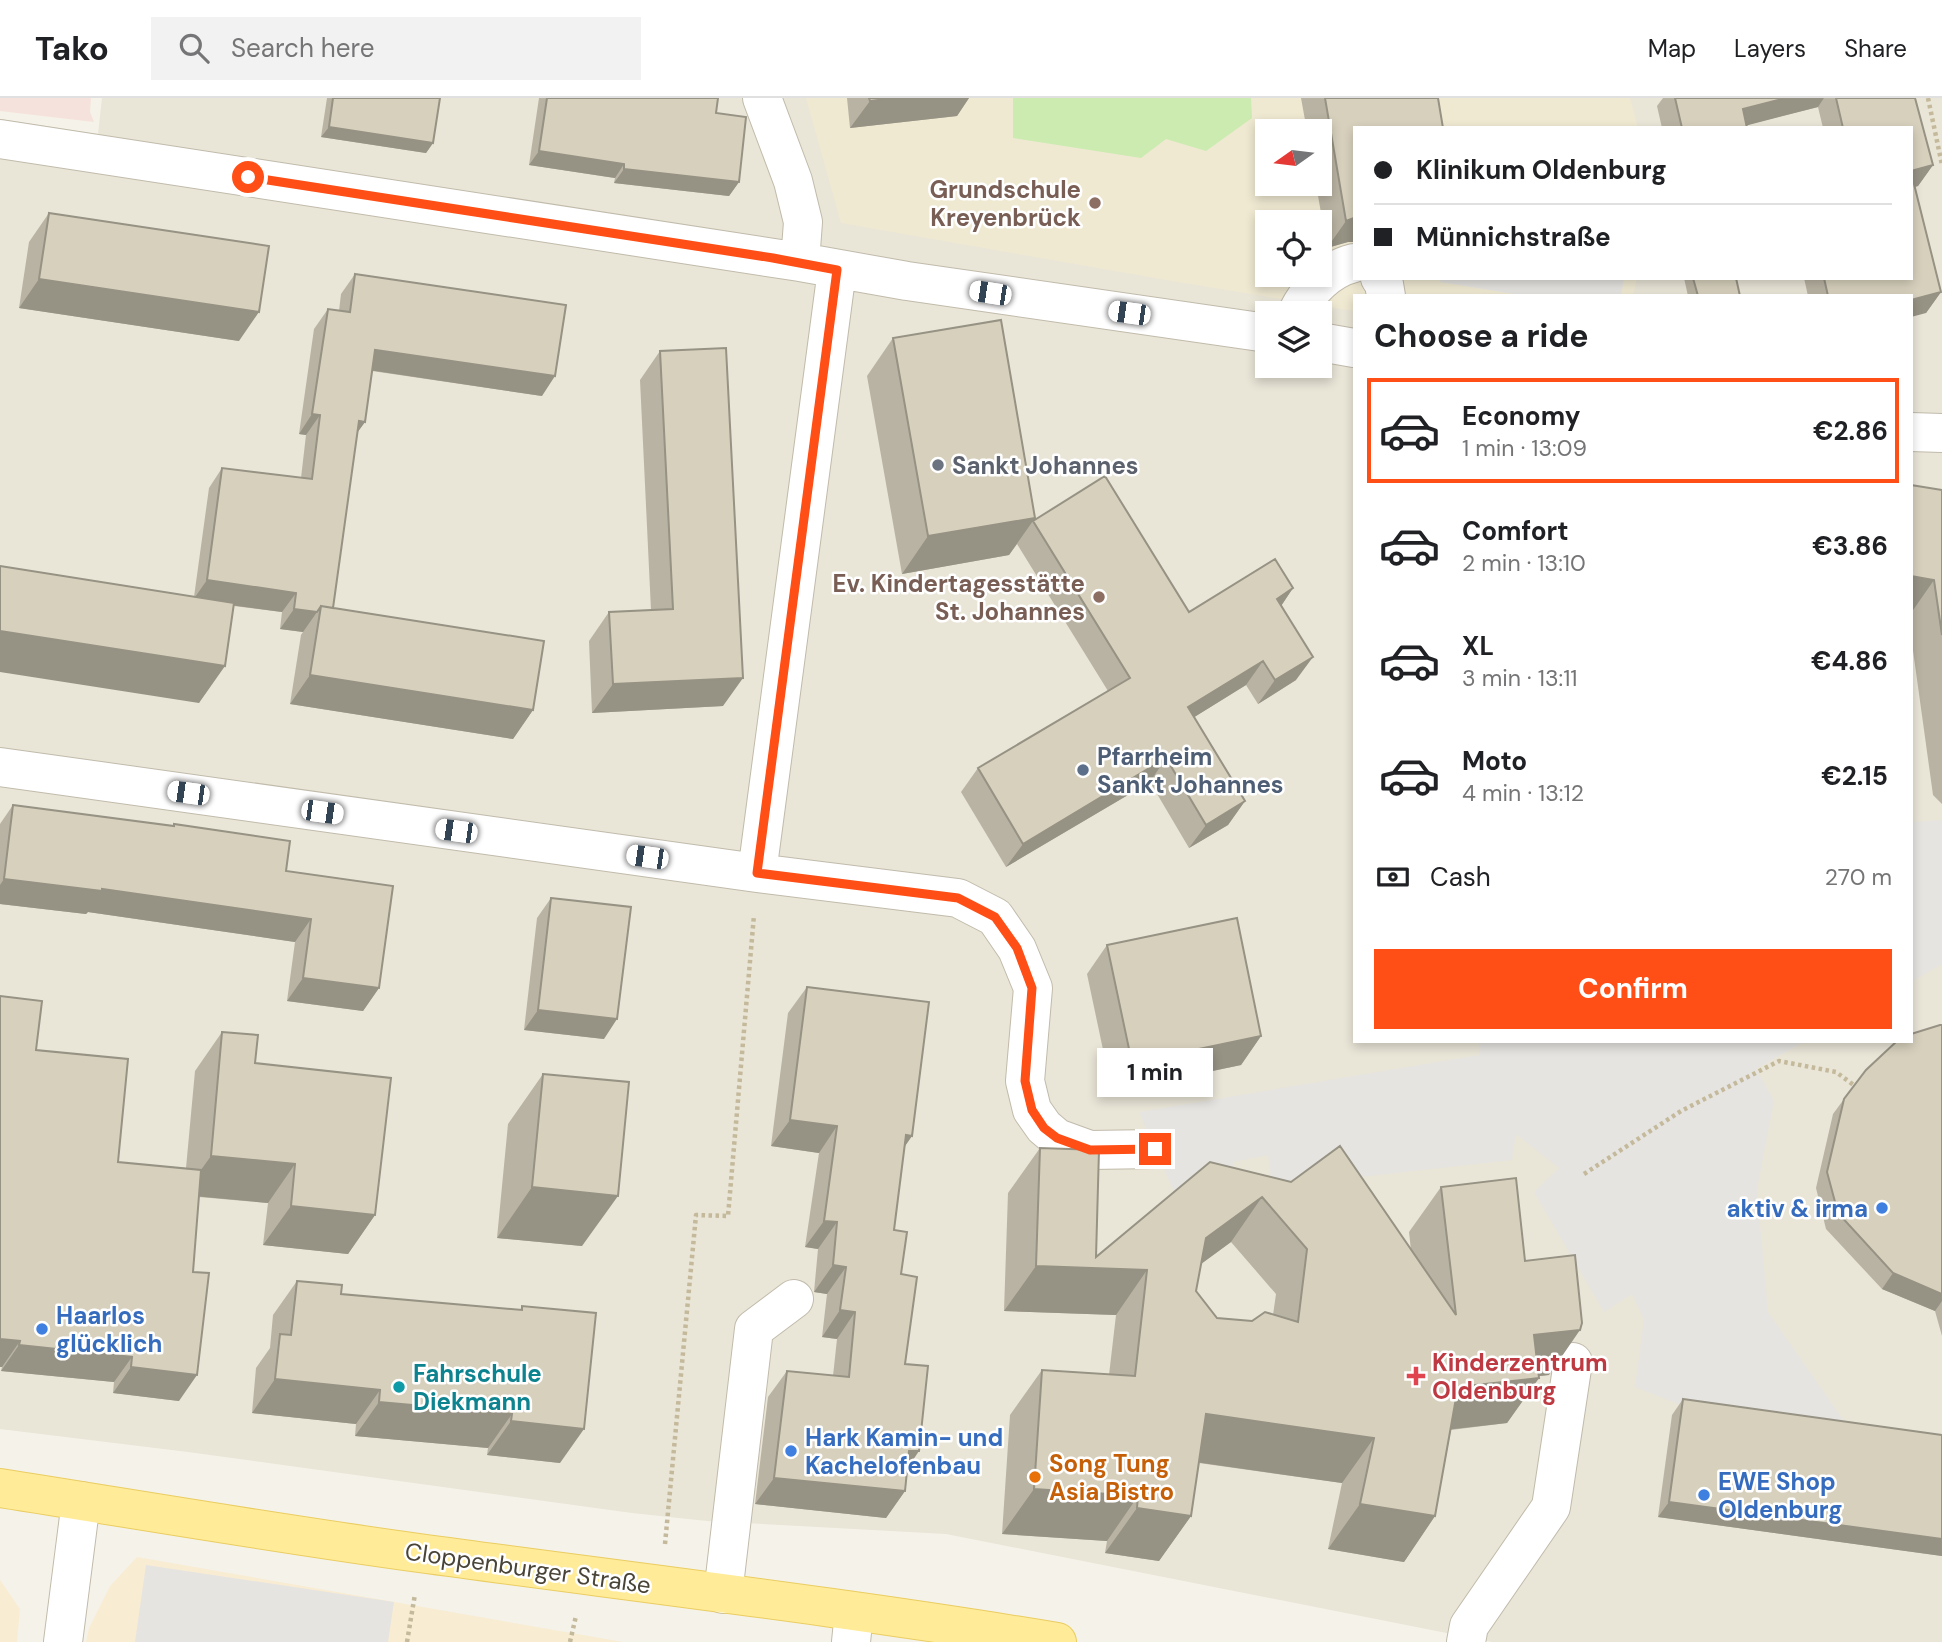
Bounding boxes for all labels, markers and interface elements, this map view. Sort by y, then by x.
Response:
search box [151,17,641,80]
text: Tako [35,27,109,70]
icon: search [175,29,213,67]
text: Search here [231,31,374,65]
text: Map [1648,33,1696,64]
text: Layers [1734,33,1806,64]
text: Share [1844,33,1907,64]
north arrow [1255,119,1332,196]
map controls [1255,119,1332,378]
text: Klinikum Oldenburg [1416,153,1667,187]
route start [232,161,264,193]
place label: Grundschule Kreyenbrück [929,174,1081,233]
marker: Grundschule Kreyenbrück [1087,195,1103,211]
button: locate [1255,210,1332,287]
text: Münnichstraße [1416,220,1611,254]
car [968,279,1013,307]
car [1107,300,1152,326]
button: layers [1255,301,1332,378]
text: Choose a ride [1374,315,1589,357]
icon: car [1378,399,1441,462]
text: Economy [1462,399,1580,433]
text: €2.86 [1813,414,1888,448]
text: 1 min · 13:09 [1462,433,1587,463]
place label: Sankt Johannes [952,450,1139,481]
marker: Sankt Johannes [930,457,946,473]
icon: car [1378,514,1441,577]
text: Comfort [1462,514,1568,548]
text: €3.86 [1812,529,1888,563]
text: 2 min · 13:10 [1462,548,1586,578]
place label: Ev. Kindertagesstätte St. Johannes [833,568,1085,627]
marker: Ev. Kindertagesstätte St. Johannes [1091,589,1107,605]
icon: car [1378,629,1441,692]
text: XL [1462,629,1494,663]
text: €4.86 [1811,644,1888,678]
text: 3 min · 13:11 [1462,663,1577,693]
place label: Pfarrheim Sankt Johannes [1097,741,1284,800]
icon: car [1378,744,1441,807]
text: Moto [1462,744,1527,778]
text: €2.15 [1821,759,1888,793]
marker: Pfarrheim Sankt Johannes [1075,762,1091,778]
text: 4 min · 13:12 [1462,778,1584,808]
car [166,780,211,806]
car [300,799,345,825]
car [434,818,479,844]
car [625,844,670,870]
icon: cash [1374,858,1412,896]
text: Cash [1430,860,1491,894]
text: 270 m [1825,862,1892,892]
button: Confirm [1374,949,1892,1029]
callout: 1 min [1097,1048,1213,1096]
text: 1 min [1127,1057,1183,1087]
route end [1139,1133,1171,1165]
place label: aktiv & irma [1726,1193,1868,1224]
marker: aktiv & irma [1874,1200,1890,1216]
place label: Haarlos glücklich [56,1300,162,1359]
marker: Haarlos glücklich [34,1321,50,1337]
place label: Kinderzentrum Oldenburg [1432,1347,1608,1406]
place label: Fahrschule Diekmann [413,1358,542,1417]
marker: Kinderzentrum Oldenburg [1406,1366,1426,1386]
marker: Fahrschule Diekmann [391,1379,407,1395]
place label: Hark Kamin- und Kachelofenbau [805,1422,1003,1481]
marker: Hark Kamin- und Kachelofenbau [783,1443,799,1459]
place label: Song Tung Asia Bistro [1049,1448,1174,1507]
place label: EWE Shop Oldenburg [1718,1466,1843,1525]
marker: Song Tung Asia Bistro [1027,1469,1043,1485]
marker: EWE Shop Oldenburg [1696,1487,1712,1503]
street label: Cloppenburger Straße [403,1535,653,1601]

